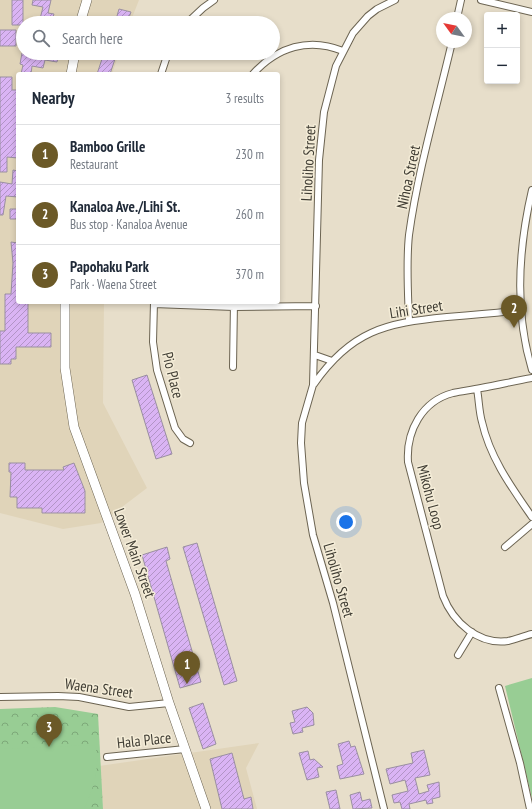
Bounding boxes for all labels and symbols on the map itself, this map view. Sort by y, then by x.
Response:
north arrow [436,12,472,48]
street label: Liholiho Street [297,124,319,202]
street label: Nihoa Street [392,143,424,211]
street label: Lihi Street [388,295,444,323]
pin: 2 [501,295,527,328]
street label: Pio Place [158,350,188,400]
street label: Mikohu Loop [413,463,449,531]
street label: Lower Main Street [110,506,160,600]
your location [336,512,356,532]
street label: Liholiho Street [319,541,359,619]
pin: 1 [174,651,200,684]
street label: Waena Street [64,674,134,702]
pin: 3 [36,714,62,747]
street label: Hala Place [116,728,172,752]

